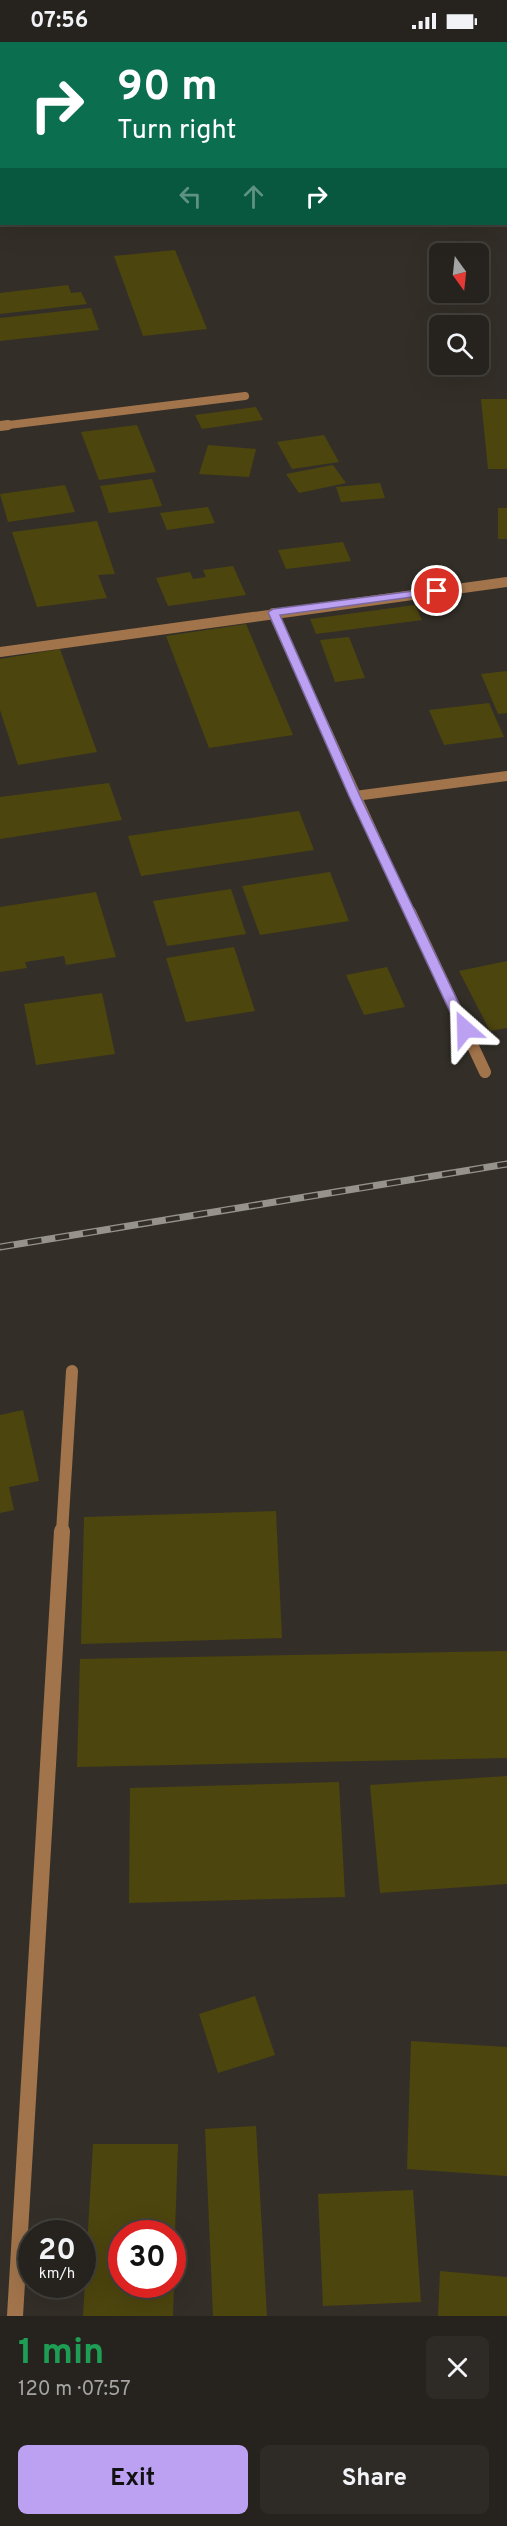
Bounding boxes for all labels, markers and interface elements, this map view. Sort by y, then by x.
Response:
text: 07:56 [30,8,88,35]
text: 90 m [117,62,218,115]
icon: right [18,66,96,144]
text: Turn right [117,114,236,148]
icon: left [174,180,207,213]
icon: ahead [237,180,270,213]
icon: right [300,180,333,213]
north arrow [429,243,489,303]
map controls [429,243,489,375]
button: search [429,315,489,375]
pin [411,565,462,616]
icon: arrive [420,574,453,607]
position arrow [433,997,497,1061]
speed limit sign: 30 [108,2220,186,2298]
text: 20 [38,2233,76,2270]
text: km/h [39,2265,75,2284]
text: 1 min [18,2331,104,2377]
button: close [426,2336,489,2399]
text: 120 m · 07:57 [18,2377,131,2403]
button: Exit [18,2445,248,2514]
button: Share [260,2445,489,2514]

